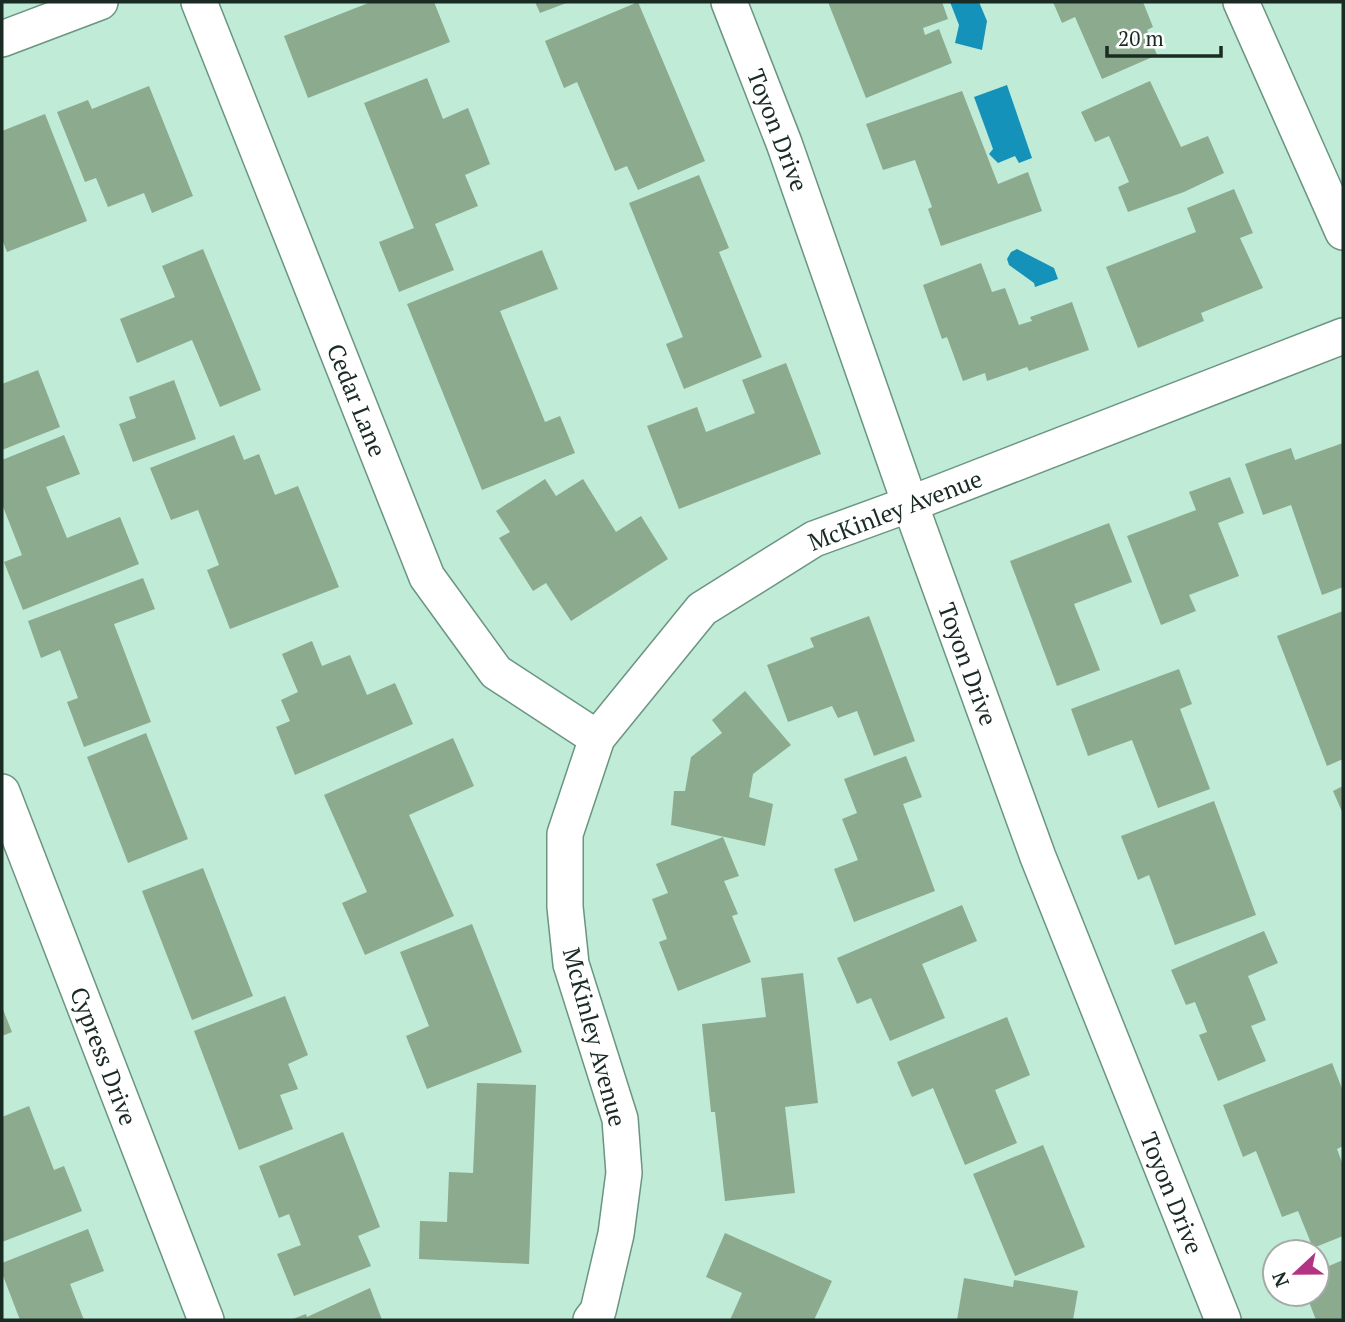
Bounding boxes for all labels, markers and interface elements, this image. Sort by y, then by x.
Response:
scale bar [1107,14,1221,58]
text: 20 m [1118,24,1164,52]
street label: Toyon Drive [740,64,816,196]
street label: Cedar Lane [320,339,394,461]
street label: McKinley Avenue [803,462,987,558]
street label: Toyon Drive [931,598,1005,730]
street label: McKinley Avenue [556,944,634,1130]
street label: Cypress Drive [63,982,145,1130]
street label: Toyon Drive [1133,1127,1211,1259]
north arrow [1261,1238,1331,1308]
text: N [1265,1268,1294,1291]

